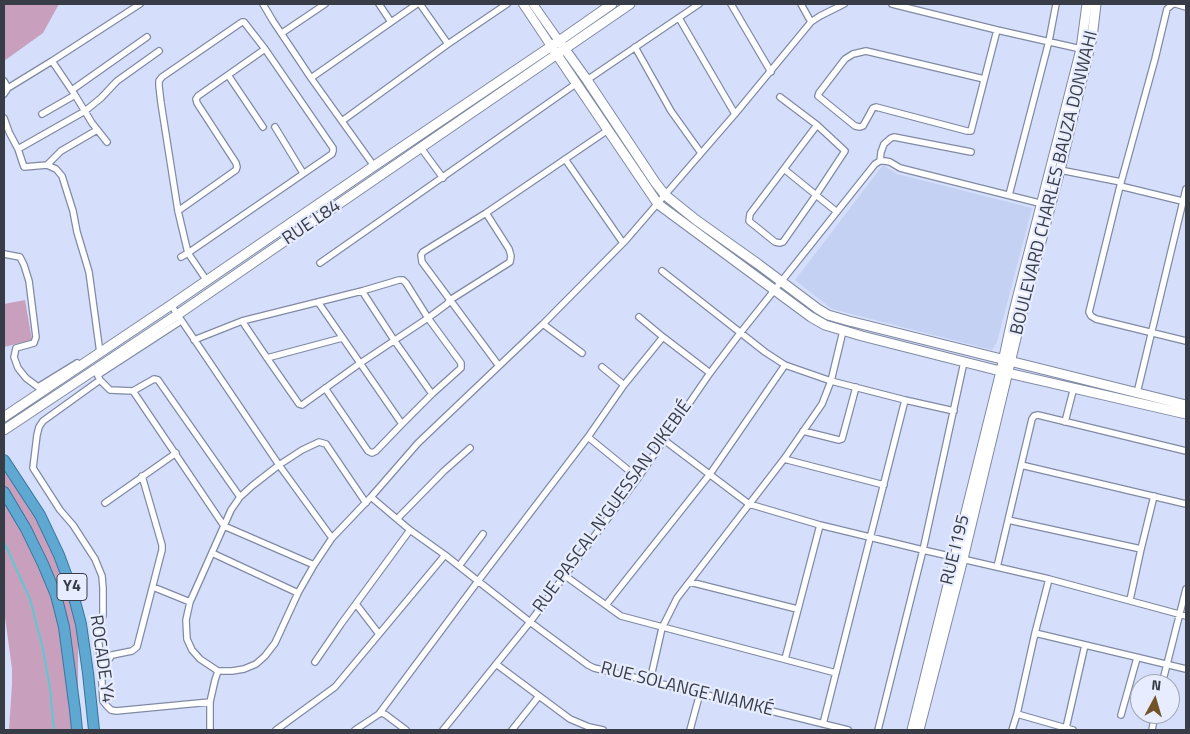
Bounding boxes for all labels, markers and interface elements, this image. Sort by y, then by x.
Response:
street label: BOULEVARD CHARLES BAUZA DONWAHI [1007,29,1103,337]
street label: RUE L84 [279,196,345,250]
street label: RUE PASCAL N'GUESSAN DIKEBIÉ [529,397,697,617]
street label: RUE I195 [937,513,975,587]
road number: Y4 [57,574,87,600]
street label: ROCADE Y4 [84,614,118,704]
street label: RUE SOLANGE NIAMKÉ [598,658,776,722]
north arrow [1130,674,1180,724]
text: N [1151,674,1162,696]

